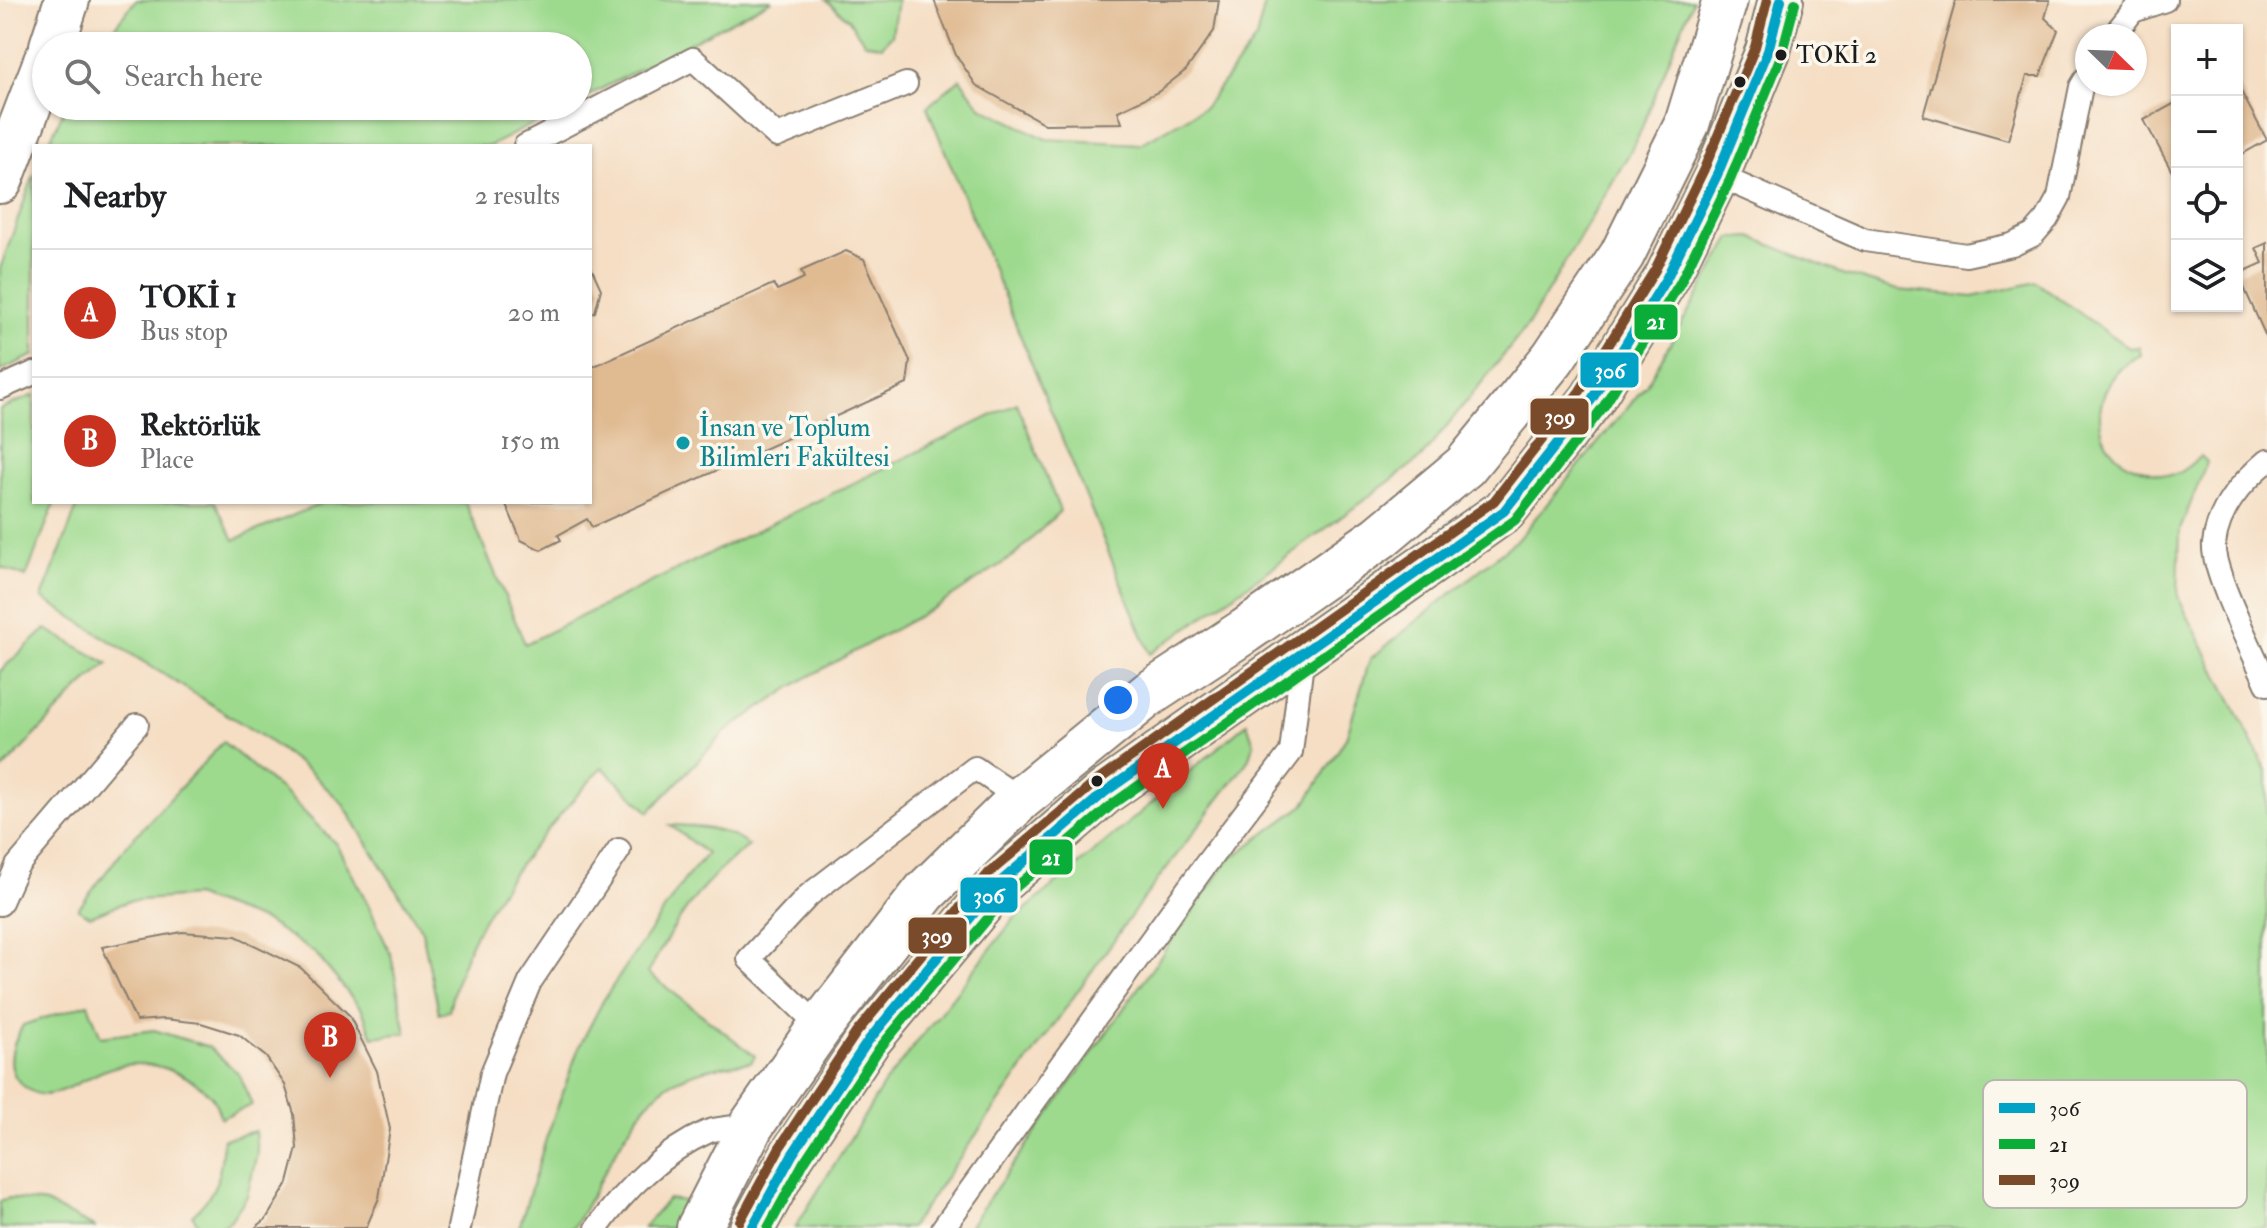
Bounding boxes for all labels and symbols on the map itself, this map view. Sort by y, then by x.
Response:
north arrow [2075,24,2147,96]
place label: TOKİ 2 [1796,39,1877,71]
marker: TOKİ 2 [1773,47,1789,63]
unlabelled marker [1732,74,1748,90]
line badge: 21 [1633,303,1679,341]
text: 21 [1646,308,1666,336]
line badge: 306 [1579,351,1640,389]
text: 306 [1595,357,1627,385]
line badge: 309 [1529,397,1590,436]
text: 309 [1545,403,1576,431]
place label: İnsan ve Toplum Bilimleri Fakültesi [699,410,890,474]
marker: İnsan ve Toplum Bilimleri Fakültesi [674,434,692,452]
your location [1098,680,1138,720]
pin: A [1137,743,1189,809]
unlabelled marker [1089,773,1105,789]
line badge: 21 [1028,838,1074,876]
text: 21 [1041,844,1061,872]
line badge: 306 [959,876,1019,914]
text: 306 [974,882,1006,910]
line badge: 309 [907,916,968,955]
text: 309 [922,922,953,950]
pin: B [304,1012,356,1078]
legend [1983,1080,2247,1208]
text: 306 [2049,1095,2082,1123]
text: 21 [2049,1131,2068,1159]
text: 309 [2049,1167,2080,1195]

